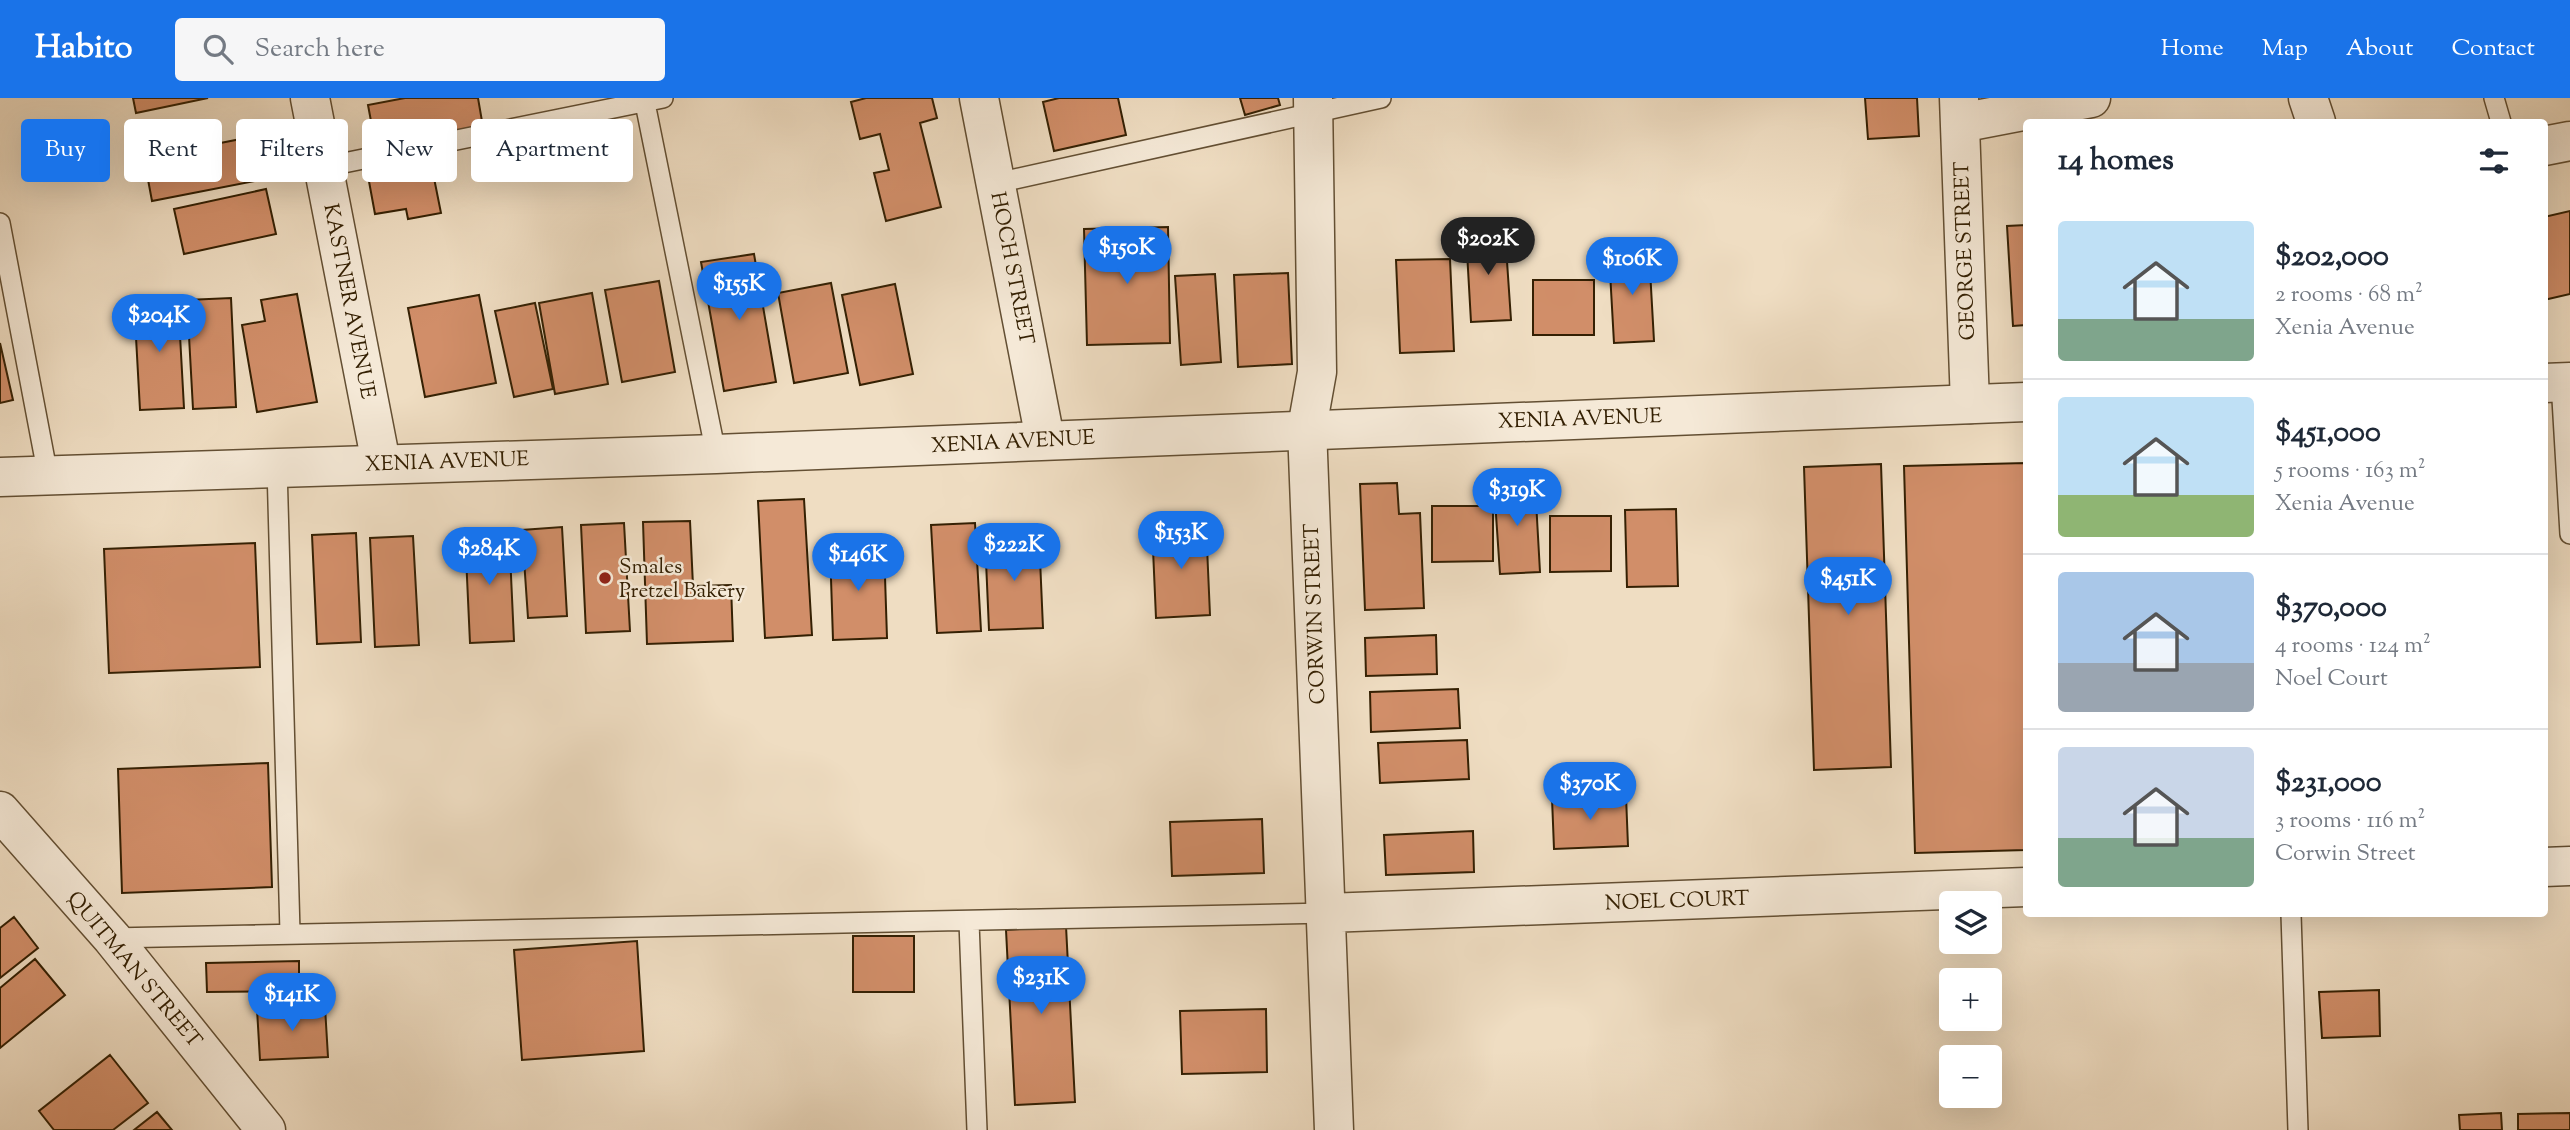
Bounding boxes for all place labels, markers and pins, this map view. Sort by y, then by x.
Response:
pin: $202K [1439,218,1537,277]
pin: $150K [1078,226,1176,286]
pin: $106K [1583,238,1681,297]
pin: $155K [690,262,788,322]
pin: $204K [110,294,208,354]
pin: $319K [1468,468,1566,528]
pin: $153K [1132,512,1230,571]
pin: $222K [965,524,1063,583]
pin: $284K [440,528,538,587]
pin: $146K [809,533,907,593]
place label: Smales Pretzel Bakery [619,553,746,607]
pin: $451K [1799,558,1897,617]
marker: Smales Pretzel Bakery [597,570,613,586]
pin: $370K [1541,762,1639,822]
pin: $231K [992,956,1090,1016]
pin: $141K [243,974,341,1033]

